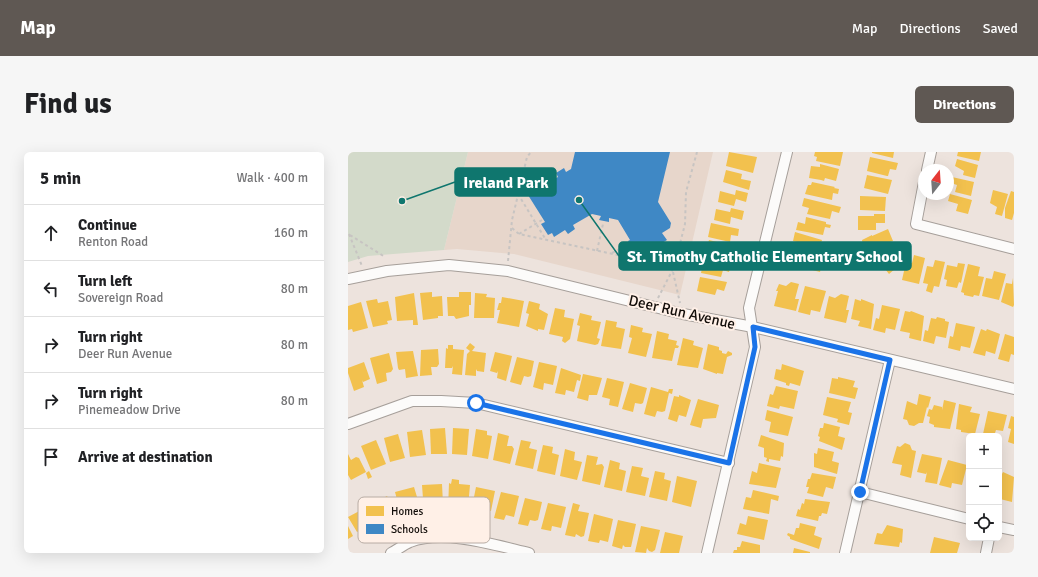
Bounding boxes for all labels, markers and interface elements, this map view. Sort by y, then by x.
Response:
text: Map [20,16,56,40]
text: Map [852,20,878,37]
text: Directions [900,20,961,37]
text: Saved [983,20,1018,37]
button: Directions [915,86,1014,123]
text: Find us [24,87,112,121]
north arrow [918,164,954,200]
text: 5 min [40,168,81,189]
callout: Ireland Park [455,168,556,196]
text: Walk · 400 m [237,170,308,186]
text: Ireland Park [463,173,549,193]
text: Continue [78,216,137,234]
icon: ahead [40,222,62,244]
text: 160 m [274,225,308,241]
text: Renton Road [78,234,148,250]
callout: St. Timothy Catholic Elementary School [619,242,911,270]
text: St. Timothy Catholic Elementary School [627,247,903,267]
text: Turn left [78,272,132,290]
icon: left [40,278,62,300]
text: 80 m [281,281,308,297]
text: Sovereign Road [78,290,163,306]
street label: Deer Run Avenue [627,291,737,333]
text: Turn right [78,328,143,346]
icon: right [40,334,62,356]
text: 80 m [281,337,308,353]
text: Deer Run Avenue [78,346,172,362]
text: Turn right [78,384,143,402]
icon: right [40,390,62,412]
text: 80 m [281,393,308,409]
route start [467,394,485,412]
text: Pinemeadow Drive [78,402,181,418]
map controls [966,433,1002,541]
button: + [966,433,1002,469]
icon: arrive [40,446,62,468]
text: Arrive at destination [78,448,213,466]
button: − [966,469,1002,505]
route end [851,483,869,501]
legend [358,497,490,543]
text: Homes [391,505,423,518]
button: locate [966,505,1002,541]
text: Schools [391,523,428,536]

